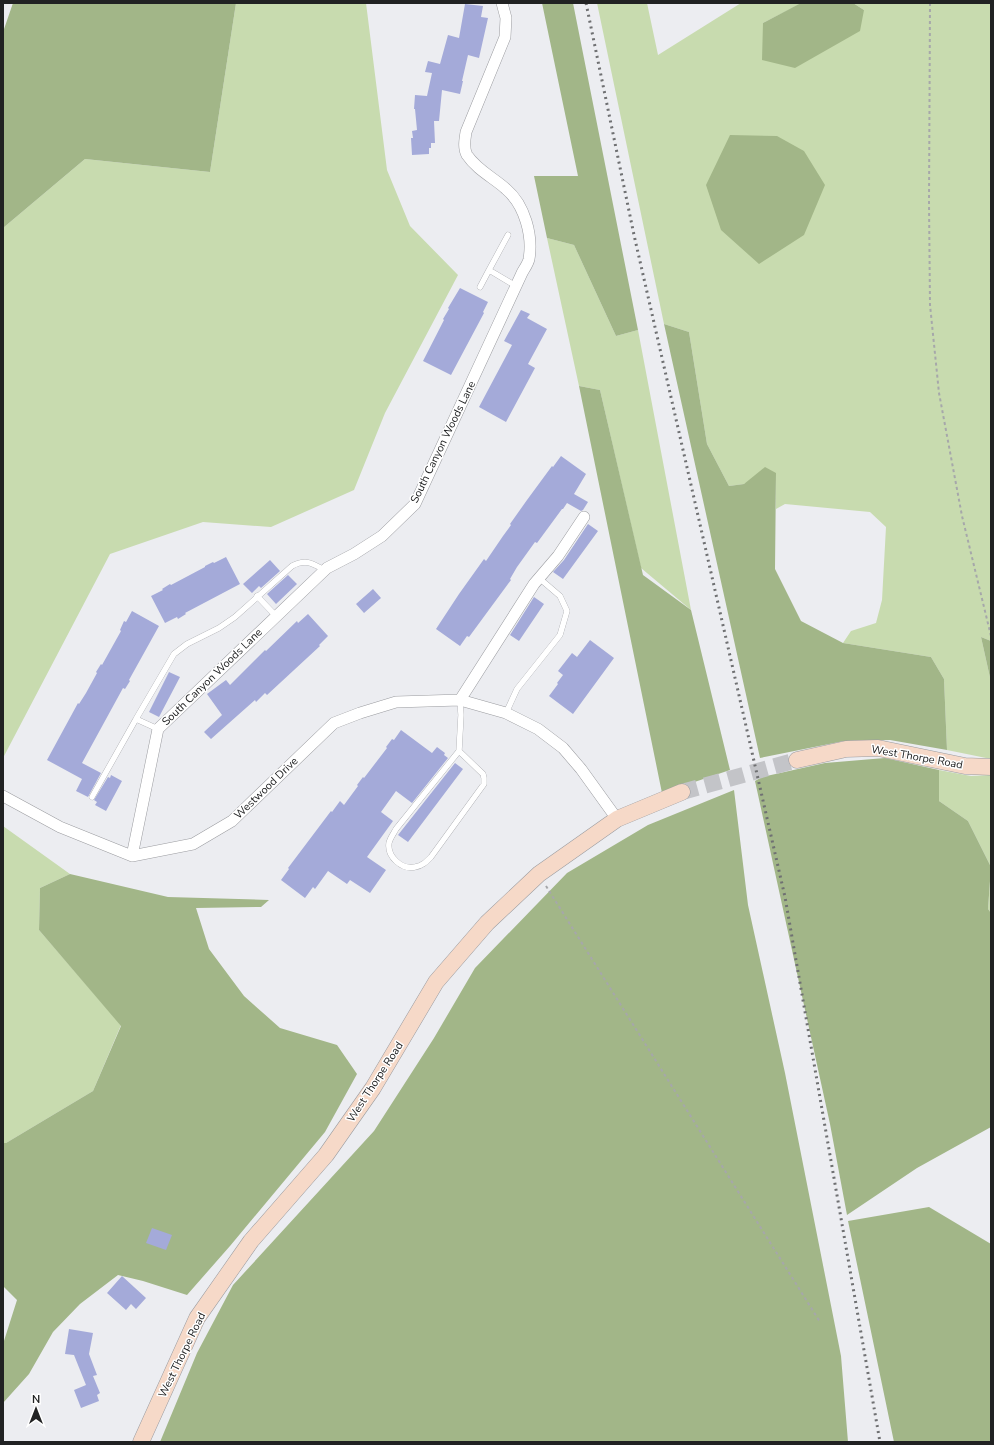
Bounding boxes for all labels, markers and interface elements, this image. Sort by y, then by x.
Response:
street label: South Canyon Woods Lane [407,378,479,506]
street label: South Canyon Woods Lane [159,625,266,729]
street label: West Thorpe Road [870,742,964,772]
street label: Westwood Drive [231,754,301,822]
street label: West Thorpe Road [343,1039,407,1125]
street label: West Thorpe Road [155,1310,209,1400]
north arrow [16,1389,56,1429]
text: N [32,1392,40,1407]

